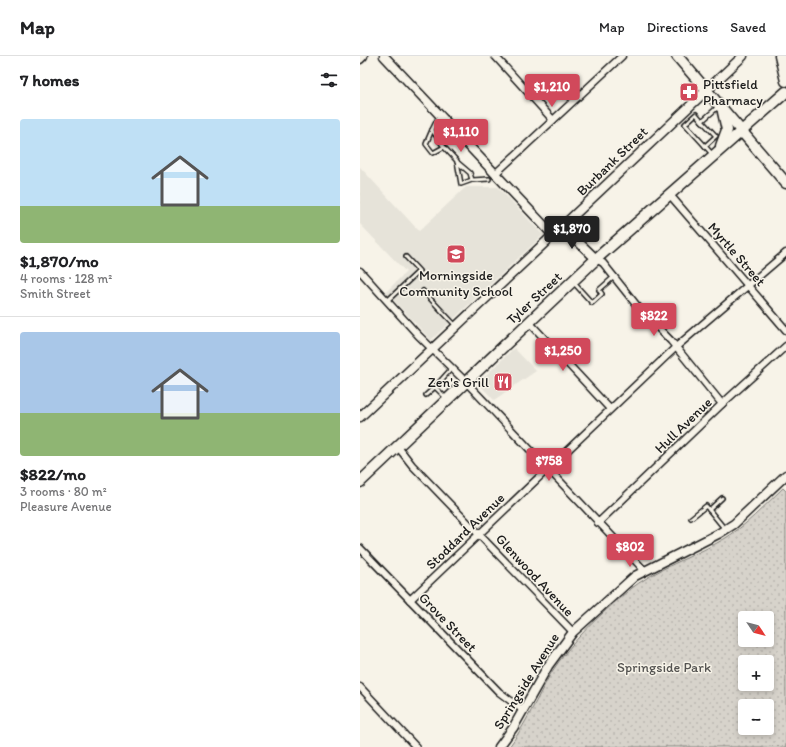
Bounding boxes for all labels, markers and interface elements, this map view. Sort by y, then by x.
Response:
text: Map [20,16,55,39]
text: Map [599,19,625,36]
text: Directions [647,19,708,36]
text: Saved [730,19,766,36]
icon: filters [318,69,340,91]
text: 7 homes [20,70,80,90]
pin: $1,210 [519,74,585,108]
place label: Pittsfield Pharmacy [703,76,763,109]
text: $1,210 [534,79,570,94]
pharmacy icon: Pittsfield Pharmacy [678,81,700,103]
pin: $1,110 [428,119,494,153]
street label: Burbank Street [573,123,651,199]
text: $1,110 [443,124,479,139]
icon: home [144,145,216,217]
pin: $1,870 [539,216,605,250]
street label: Myrtle Street [704,219,769,290]
text: $1,870 [553,221,591,236]
school or university icon: Morningside Community School [445,243,467,265]
text: $1,870/mo [20,251,99,271]
place label: Morningside Community School [399,267,513,300]
street label: Tyler Street [503,268,566,328]
text: 4 rooms · 128 m² [20,271,112,286]
text: Smith Street [20,286,91,301]
pin: $822 [630,303,678,337]
text: $822 [640,308,668,323]
pin: $1,250 [530,338,596,372]
text: $1,250 [544,343,582,358]
icon: home [144,358,216,430]
restaurant icon: Zen's Grill [492,371,514,393]
place label: Zen's Grill [428,374,489,391]
street label: Hull Avenue [651,394,716,457]
pin: $758 [525,448,573,482]
text: $758 [536,453,563,468]
text: $822/mo [20,464,86,484]
text: 3 rooms · 80 m² [20,484,107,499]
street label: Stoddard Avenue [422,489,509,573]
text: Pleasure Avenue [20,499,112,514]
street label: Glenwood Avenue [492,530,577,620]
pin: $802 [606,534,654,568]
text: $802 [616,539,644,554]
street label: Grove Street [415,589,480,656]
north arrow [738,611,774,647]
map controls [738,611,774,735]
street label: Springside Avenue [490,630,563,733]
button: + [738,655,774,691]
park label: Springside Park [617,659,711,676]
button: − [738,699,774,735]

